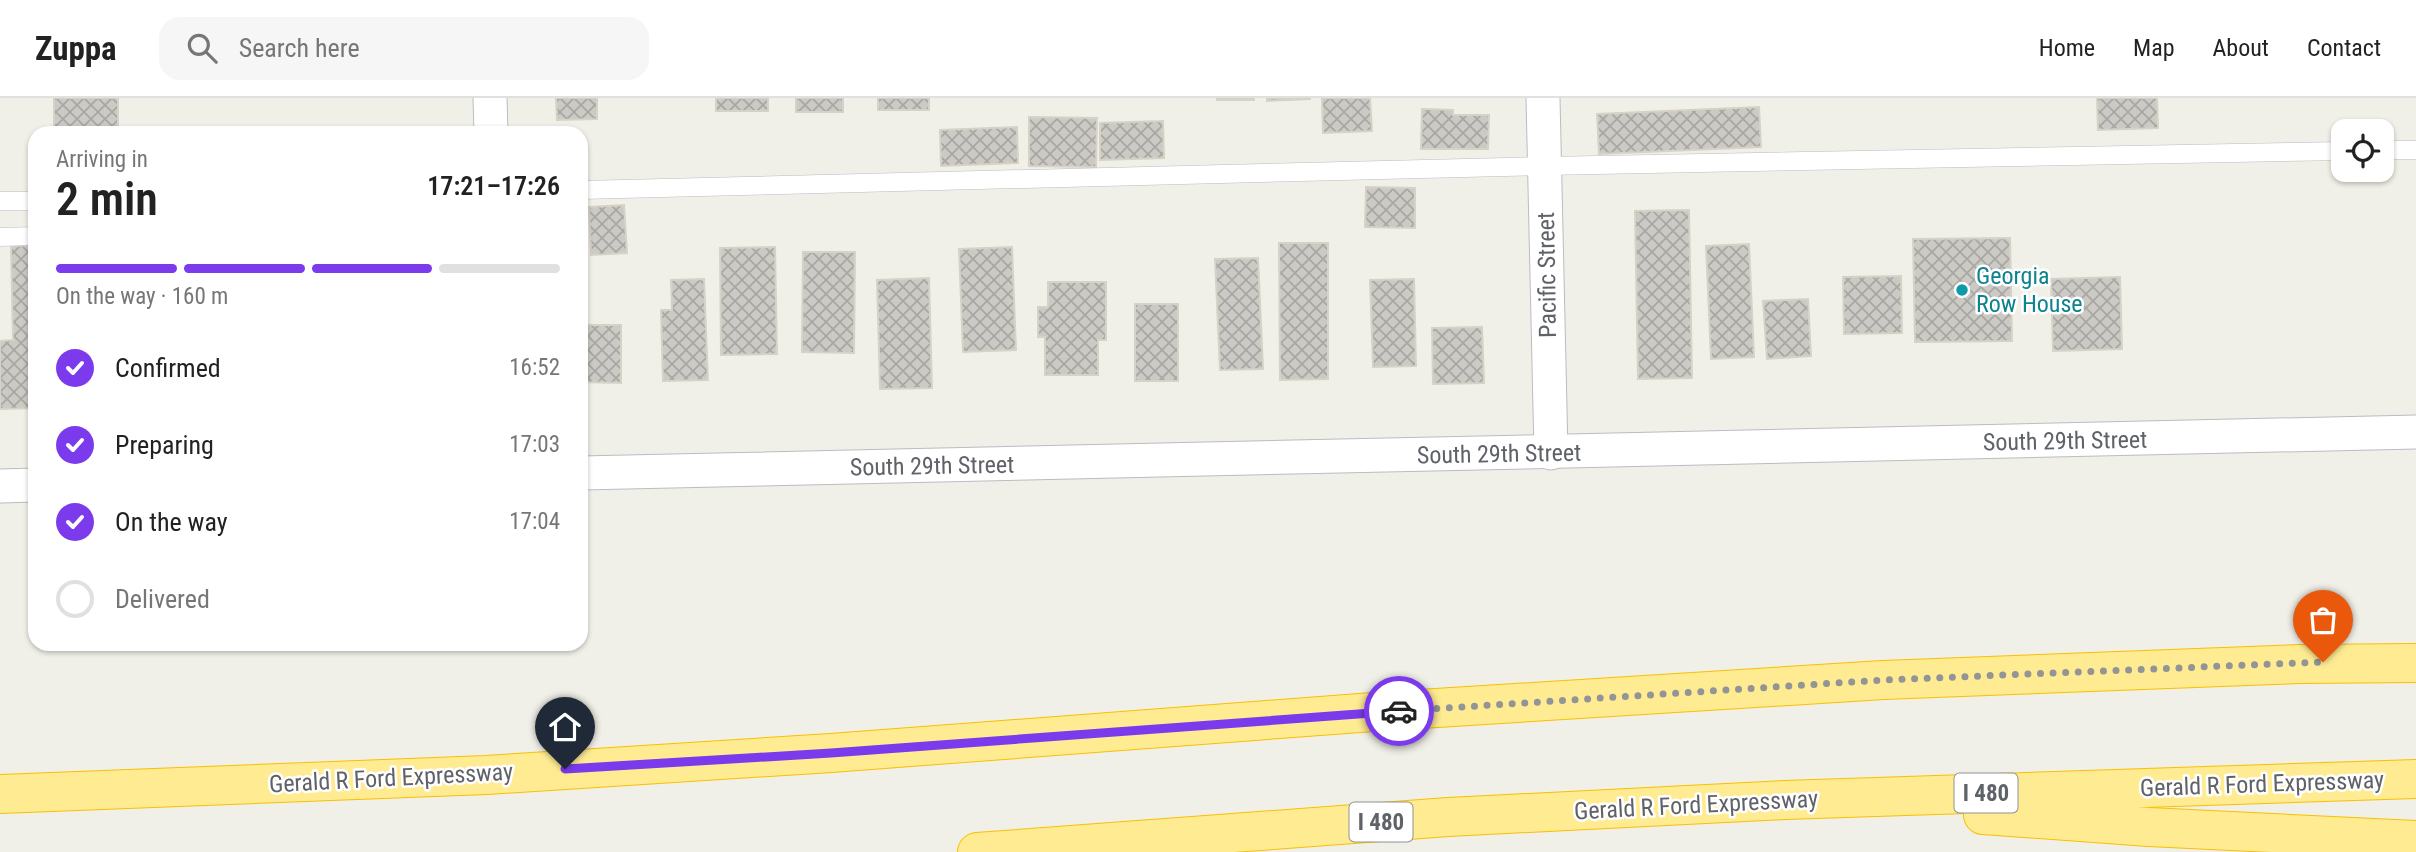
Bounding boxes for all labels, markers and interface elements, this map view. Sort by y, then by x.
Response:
search box [159,17,649,80]
text: Zuppa [35,29,117,68]
icon: search [183,29,221,67]
text: Search here [239,33,360,63]
text: Home [2039,34,2095,62]
text: Map [2133,34,2175,62]
text: About [2213,34,2269,62]
text: Contact [2307,34,2381,62]
map controls [2331,119,2394,182]
button: locate [2331,119,2394,182]
text: Arriving in [56,146,148,173]
text: 17:21–17:26 [427,171,560,201]
text: 2 min [56,172,158,226]
street label: Pacific Street [1532,212,1562,338]
place label: Georgia Row House [1976,262,2083,318]
marker: Georgia Row House [1954,282,1970,298]
text: On the way · 160 m [56,283,228,310]
icon: check [56,349,94,387]
text: Confirmed [115,353,221,383]
text: 16:52 [509,354,560,381]
icon: check [56,426,94,464]
street label: South 29th Street [1983,426,2147,456]
text: Preparing [115,430,214,460]
text: 17:03 [509,431,560,458]
street label: South 29th Street [1417,439,1581,469]
street label: South 29th Street [850,451,1014,481]
icon: check [56,503,94,541]
text: On the way [115,507,228,537]
text: 17:04 [509,508,560,535]
text: Delivered [115,584,210,614]
pin [2293,590,2353,662]
icon: bag [2304,601,2342,639]
courier [1364,676,1434,746]
icon: car [1380,692,1418,730]
pin [535,697,595,769]
icon: home [546,708,584,746]
street label: Gerald R Ford Expressway [268,758,514,798]
street label: Gerald R Ford Expressway [2139,766,2385,802]
road number: I 480 [1954,774,2018,813]
street label: Gerald R Ford Expressway [1573,785,1819,825]
road number: I 480 [1350,802,1412,842]

